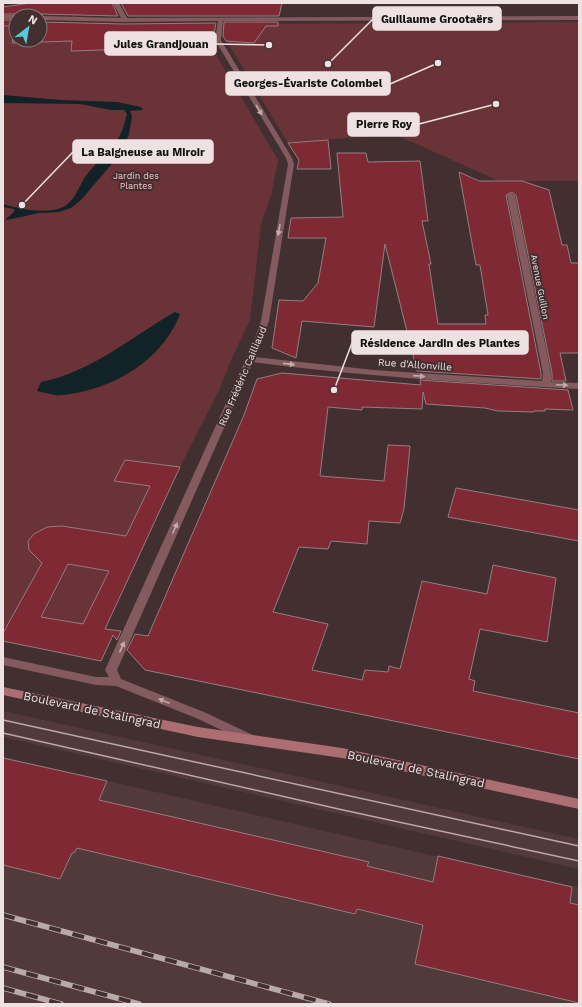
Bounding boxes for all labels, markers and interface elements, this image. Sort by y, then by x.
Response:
callout: Guillaume Grootaërs [373,7,501,30]
north arrow [8,8,48,48]
text: N [26,12,40,28]
text: Guillaume Grootaërs [381,13,493,26]
callout: Jules Grandjouan [105,32,216,55]
text: Jules Grandjouan [113,38,209,51]
callout: Georges-Évariste Colombel [226,72,390,95]
text: Georges-Évariste Colombel [234,77,383,90]
one-way arrow [256,104,263,116]
callout: Pierre Roy [348,113,419,136]
text: Pierre Roy [356,118,413,131]
callout: La Baigneuse au Miroir [73,140,213,163]
text: La Baigneuse au Miroir [81,146,205,159]
park label: Jardin des Plantes [113,171,159,191]
one-way arrow [276,224,282,236]
street label: Avenue Guillon [529,254,551,320]
street label: Rue Frédéric Cailliaud [216,325,268,428]
callout: Résidence Jardin des Plantes [352,331,528,354]
text: Résidence Jardin des Plantes [360,337,520,350]
street label: Rue d'Allonville [378,356,452,373]
one-way arrow [283,360,295,367]
one-way arrow [413,372,425,379]
one-way arrow [556,382,569,388]
one-way arrow [172,523,178,534]
one-way arrow [119,641,125,653]
street label: Boulevard de Stalingrad [22,689,162,731]
one-way arrow [158,697,170,703]
street label: Boulevard de Stalingrad [346,748,486,790]

